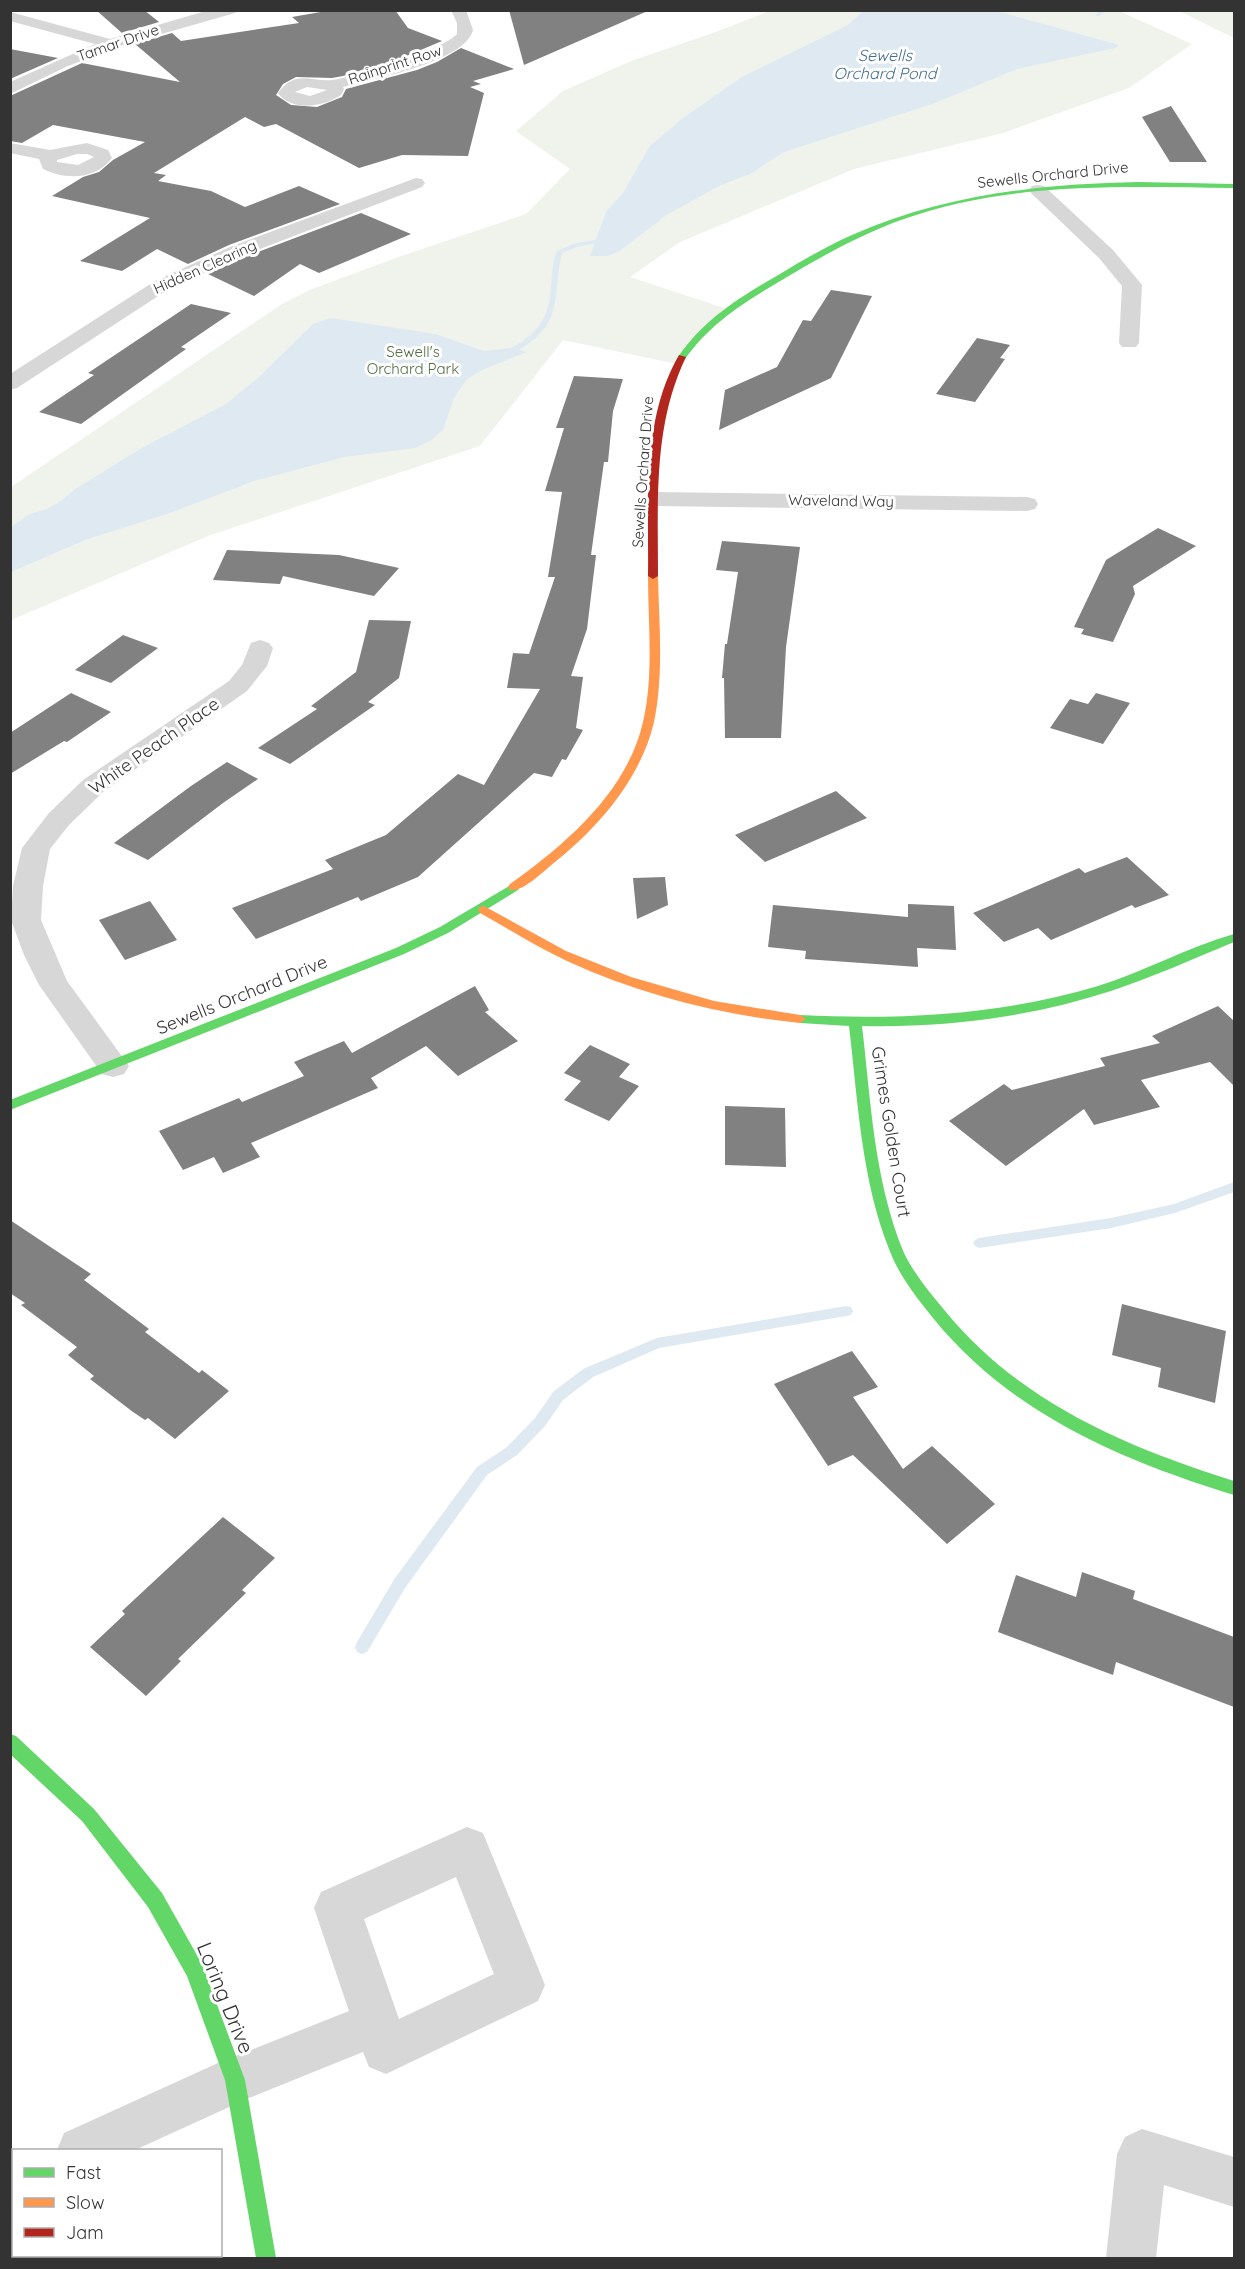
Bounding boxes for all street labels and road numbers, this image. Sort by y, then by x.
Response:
street label: Tamar Drive [74,20,161,65]
street label: Rainprint Row [346,40,444,89]
street label: Sewells Orchard Drive [976,157,1129,192]
street label: Hidden Clearing [150,235,259,298]
street label: Sewells Orchard Drive [628,396,657,548]
street label: Waveland Way [788,490,894,511]
street label: White Peach Place [84,692,223,799]
street label: Sewells Orchard Drive [153,950,331,1039]
street label: Grimes Golden Court [867,1045,916,1219]
street label: Loring Drive [192,1938,260,2057]

